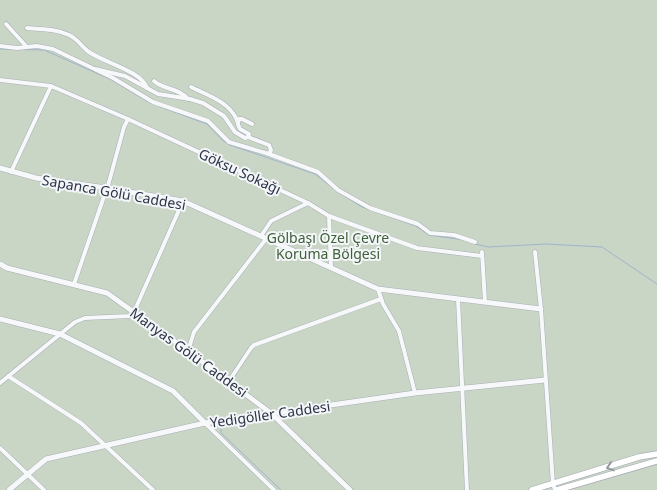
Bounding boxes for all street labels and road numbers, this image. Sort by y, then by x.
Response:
street label: Göksu Sokağı [196,144,284,198]
street label: Sapanca Gölü Caddesi [41,170,187,214]
street label: Manyas Gölü Caddesi [126,303,252,401]
street label: Yedigöller Caddesi [209,396,331,432]

